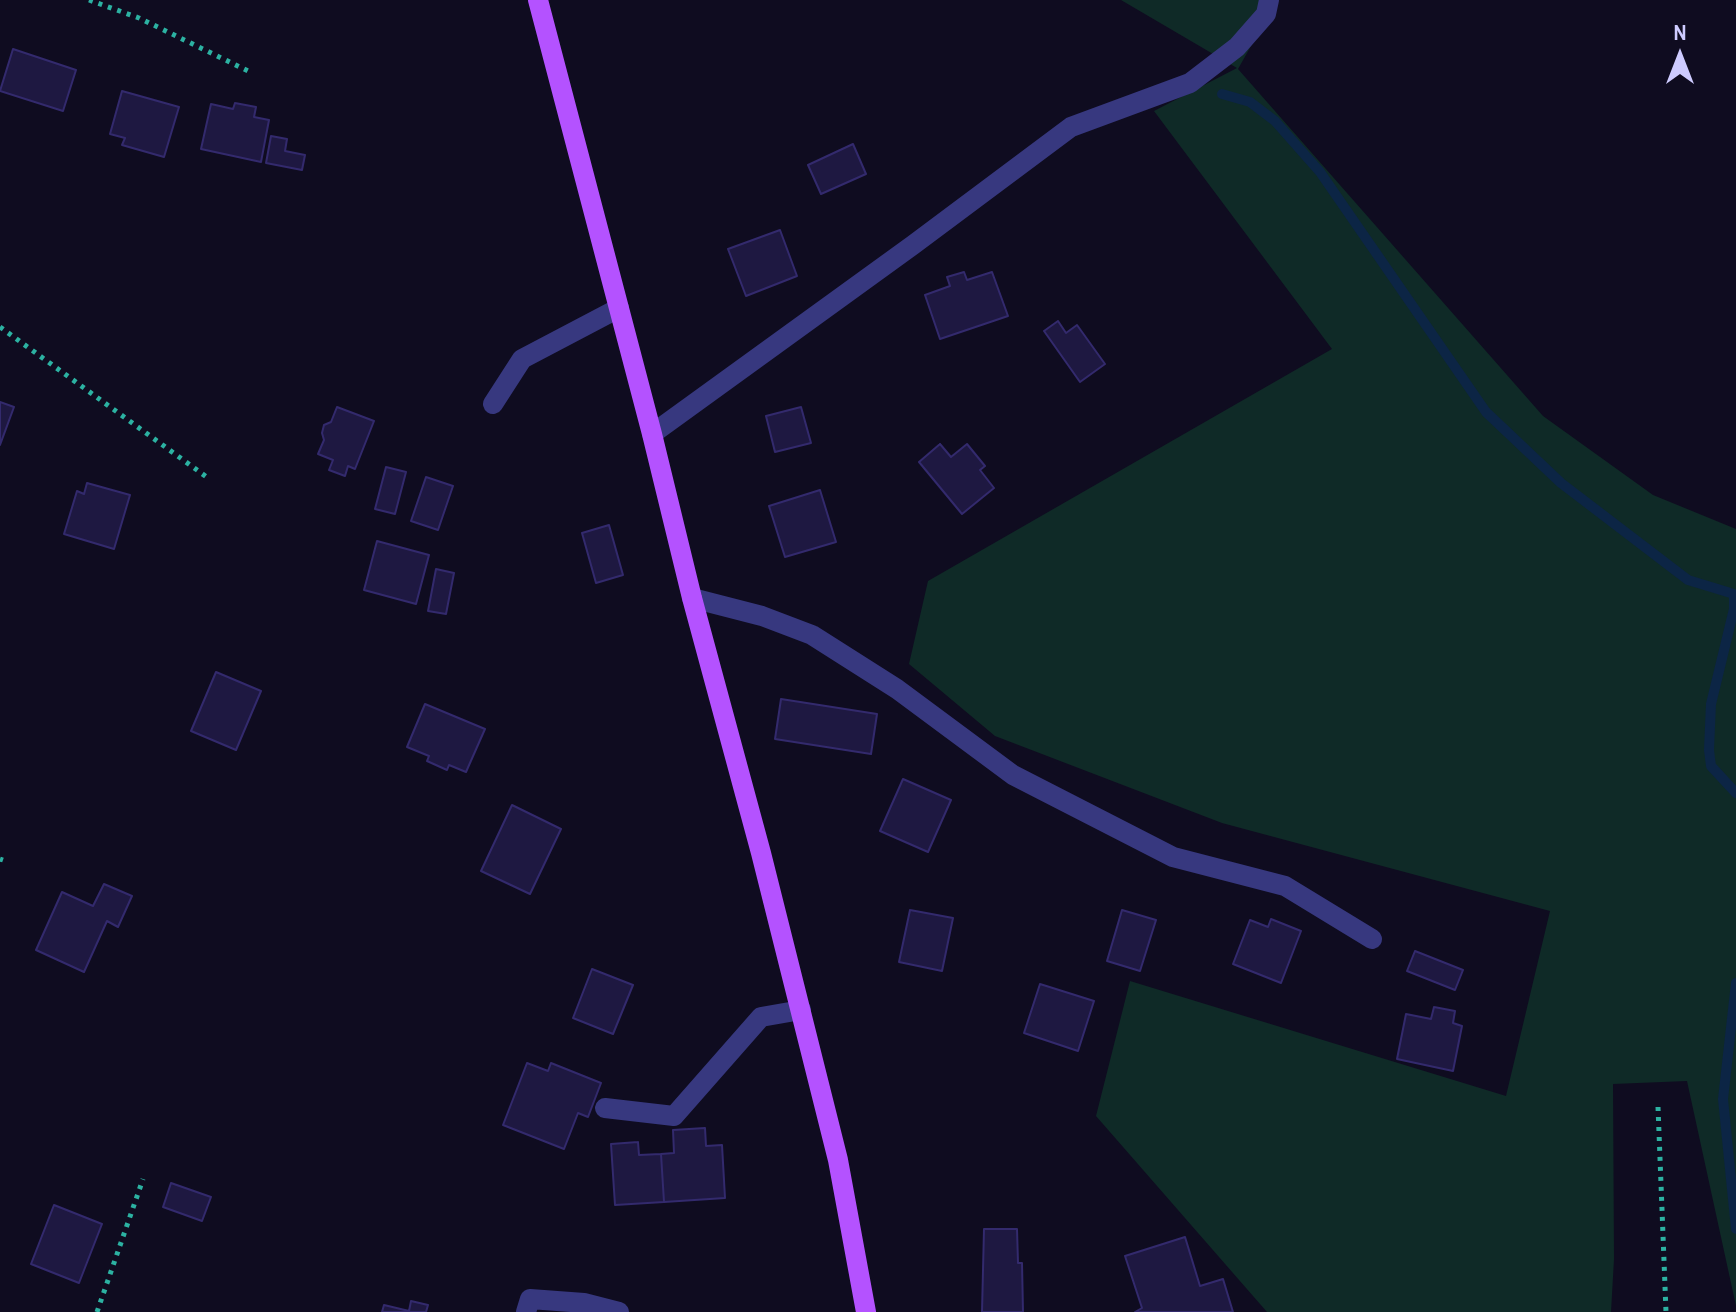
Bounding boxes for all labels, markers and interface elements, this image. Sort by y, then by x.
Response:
north arrow [1640,16,1720,96]
text: N [1673,17,1687,47]

